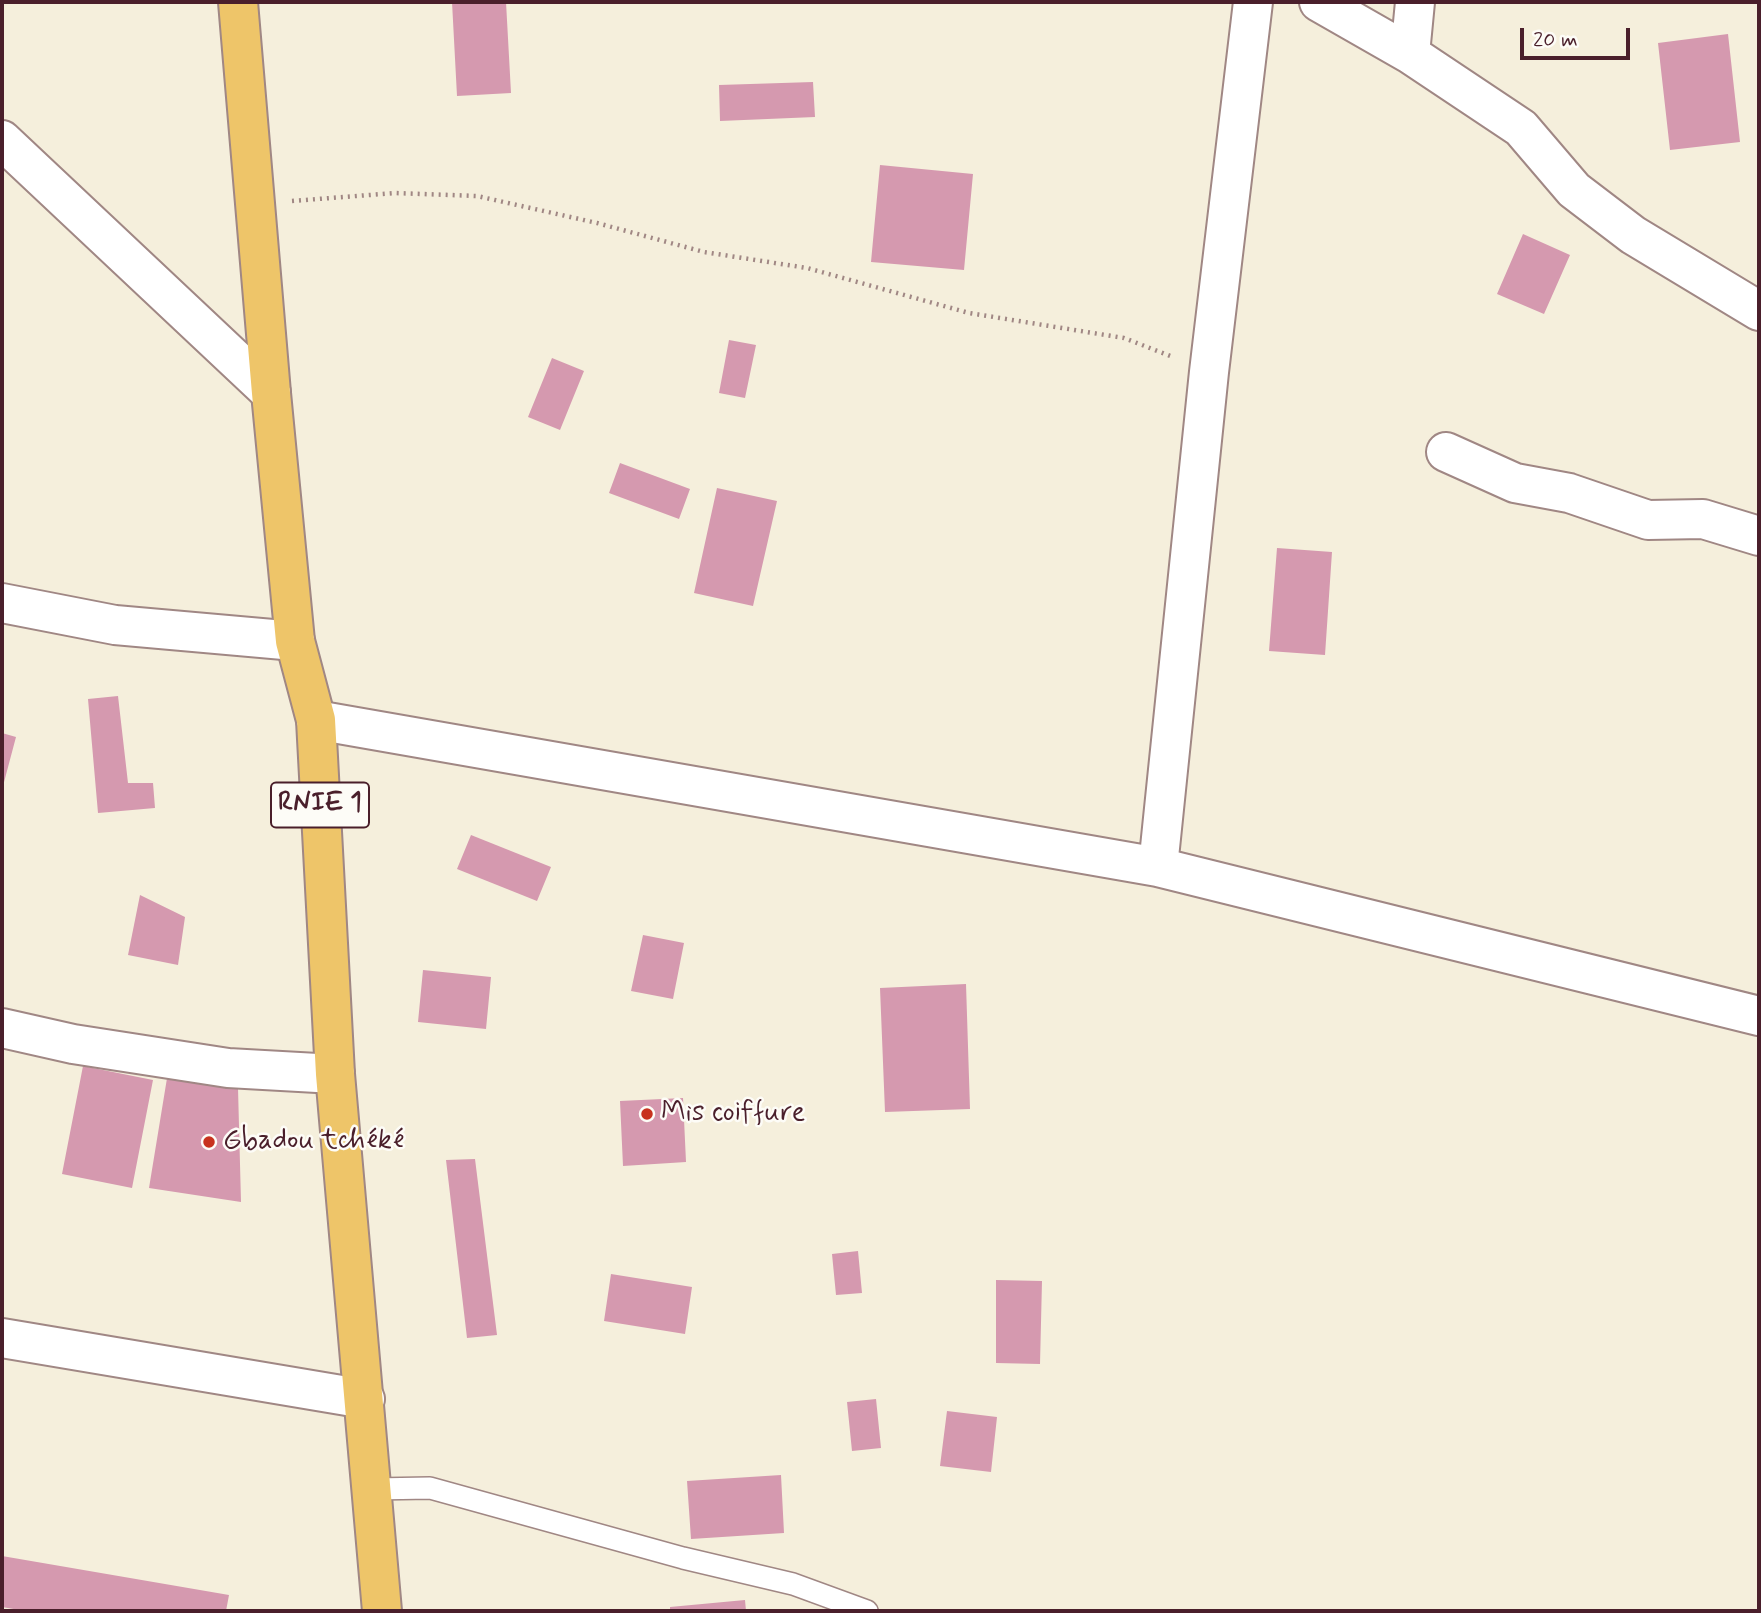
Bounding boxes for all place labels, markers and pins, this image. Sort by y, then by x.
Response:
place label: Mis coiffure [661,1097,805,1131]
marker: Mis coiffure [639,1106,655,1122]
place label: Gbadou tchéké [223,1125,404,1159]
marker: Gbadou tchéké [201,1134,217,1150]

